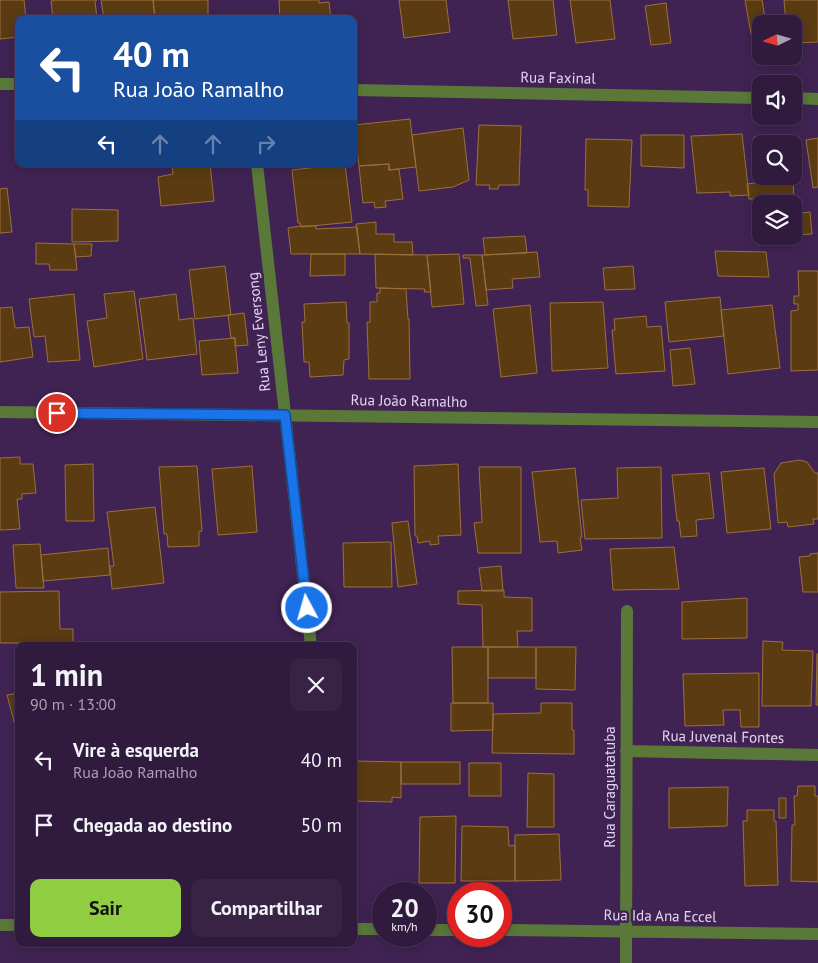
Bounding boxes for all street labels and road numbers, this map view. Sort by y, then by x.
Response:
street label: Rua Faxinal [520,67,596,88]
street label: Rua Leny Eversong [243,271,274,393]
street label: Rua João Ramalho [351,390,467,411]
street label: Rua Caraguatatuba [600,726,619,848]
street label: Rua Juvenal Fontes [662,726,784,747]
street label: Rua Ida Ana Eccel [603,905,717,926]

